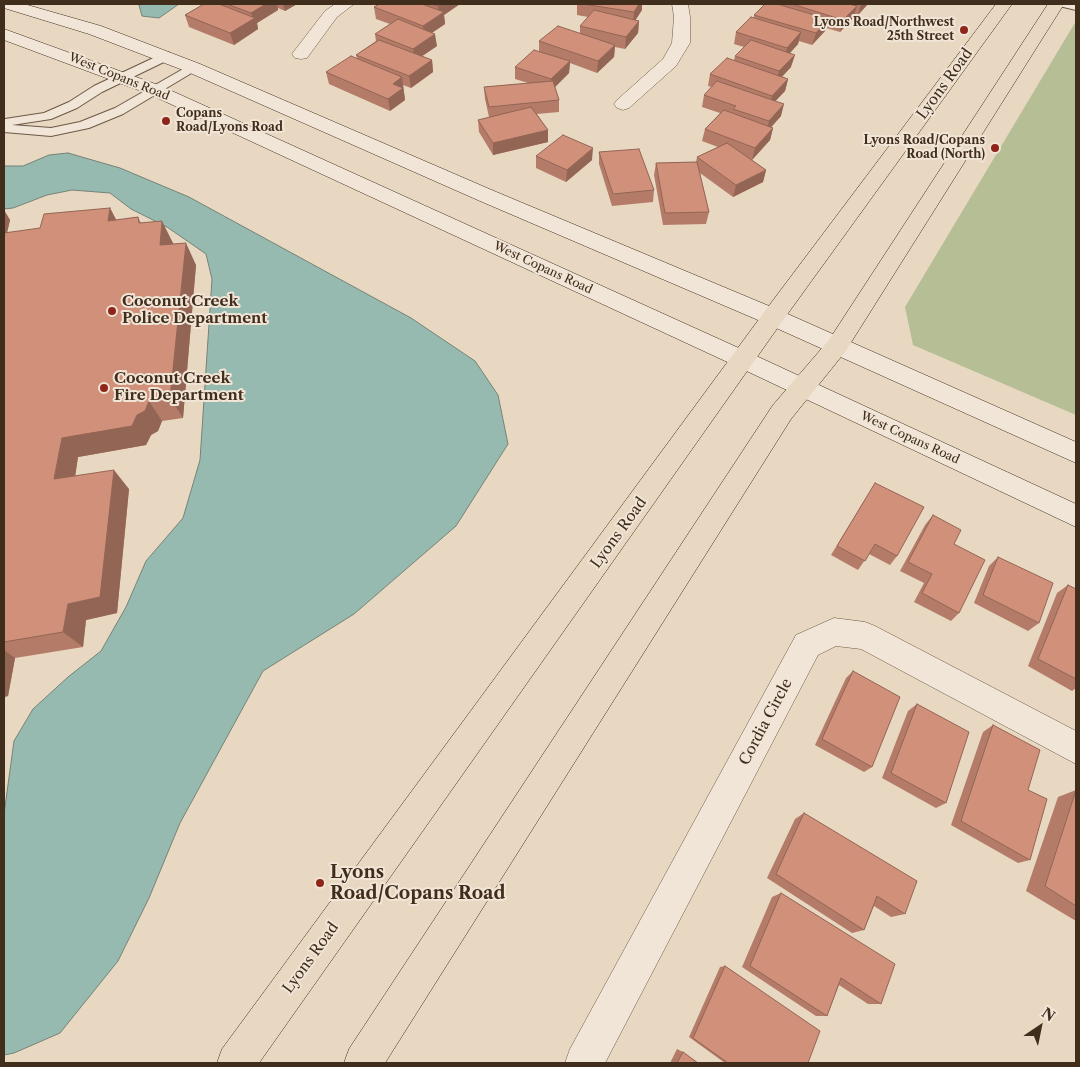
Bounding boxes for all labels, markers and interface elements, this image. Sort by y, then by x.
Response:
place label: Lyons Road/Northwest 25th Street [814,16,954,44]
marker: Lyons Road/Northwest 25th Street [958,24,970,36]
street label: Lyons Road [913,45,977,123]
street label: West Copans Road [67,50,171,104]
place label: Copans Road/Lyons Road [176,107,283,135]
marker: Copans Road/Lyons Road [160,115,172,127]
place label: Lyons Road/Copans Road (North) [864,134,985,162]
marker: Lyons Road/Copans Road (North) [989,142,1001,154]
street label: West Copans Road [491,239,595,297]
place label: Coconut Creek Police Department [122,293,267,328]
marker: Coconut Creek Police Department [106,305,118,317]
place label: Coconut Creek Fire Department [114,370,244,405]
marker: Coconut Creek Fire Department [98,382,110,394]
street label: West Copans Road [858,409,962,467]
street label: Lyons Road [587,494,651,572]
street label: Cordia Circle [736,676,796,768]
place label: Lyons Road/Copans Road [330,862,505,904]
marker: Lyons Road/Copans Road [314,877,326,889]
street label: Lyons Road [279,919,343,997]
north arrow [1015,1002,1065,1052]
text: N [1038,1004,1058,1025]

